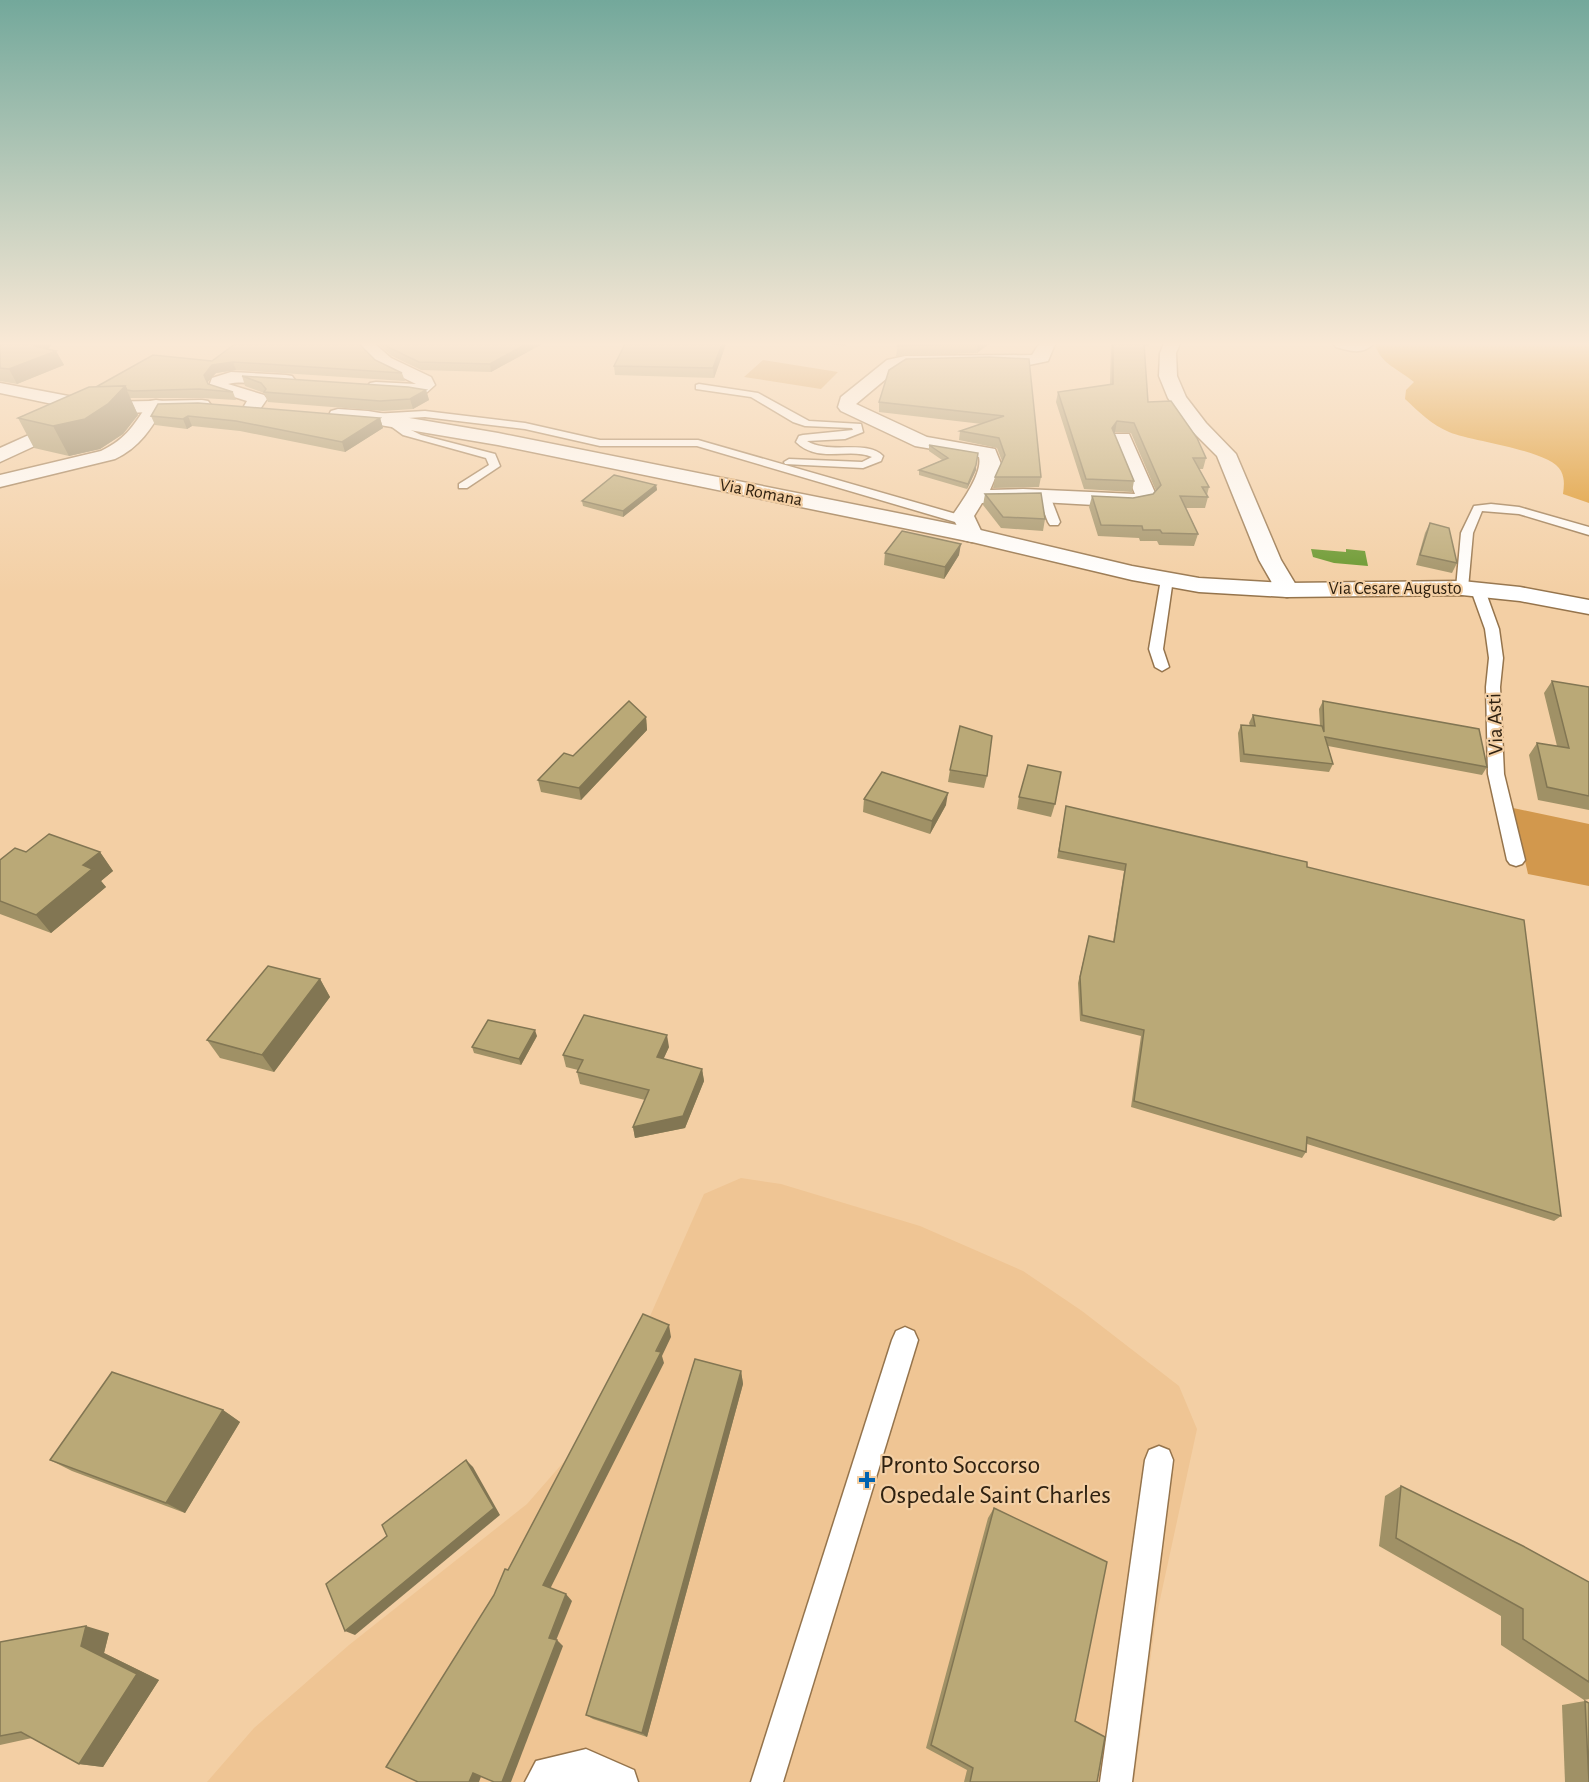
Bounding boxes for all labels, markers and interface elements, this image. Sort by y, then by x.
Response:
street label: Via Romana [718,476,804,510]
street label: Via Cesare Augusto [1328,580,1462,598]
street label: Via Asti [1483,693,1507,755]
place label: Pronto Soccorso Ospedale Saint Charles [880,1452,1111,1508]
marker: Pronto Soccorso Ospedale Saint Charles [858,1471,876,1489]

